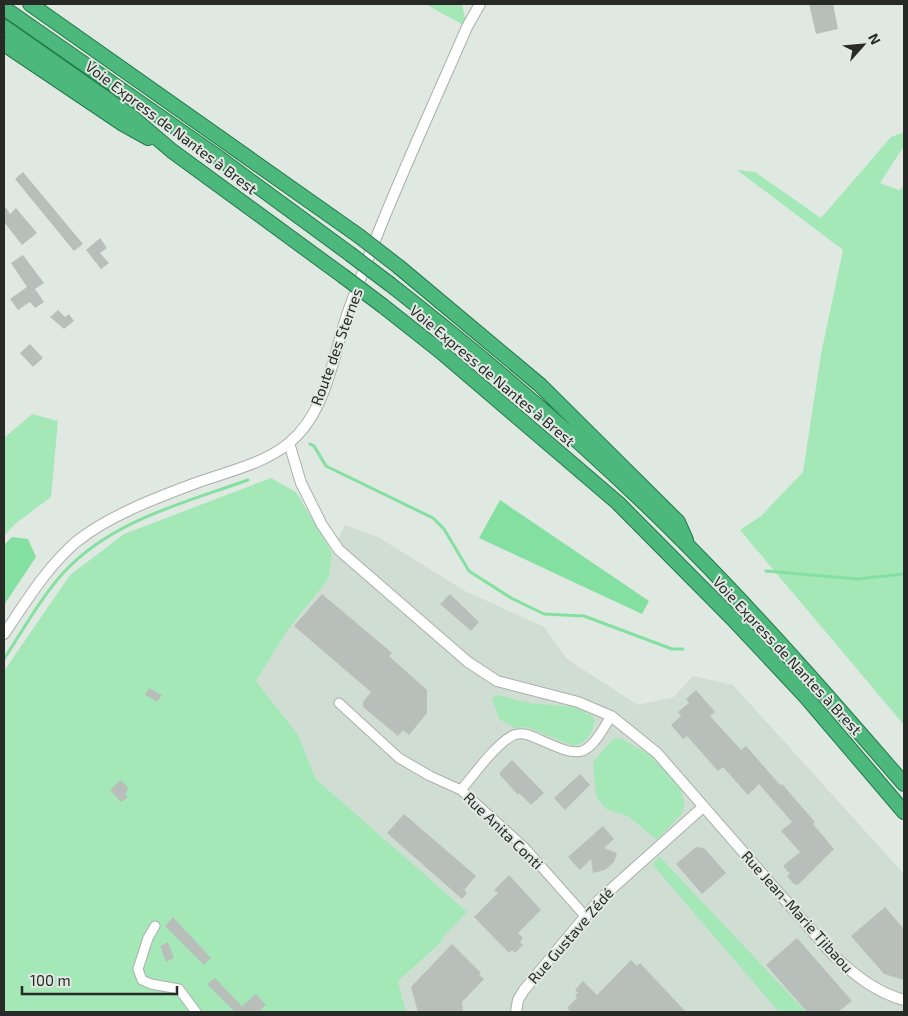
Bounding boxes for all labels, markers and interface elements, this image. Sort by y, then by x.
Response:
north arrow [838,20,888,70]
text: N [865,31,885,47]
street label: Voie Express de Nantes à Brest [82,57,261,198]
street label: Route des Sternes [306,286,366,408]
street label: Voie Express de Nantes à Brest [406,301,579,450]
street label: Voie Express de Nantes à Brest [710,572,866,738]
street label: Rue Anita Conti [460,788,547,873]
street label: Rue Jean-Marie Tjibaou [737,847,857,977]
street label: Rue Gustave Zédé [524,884,617,987]
scale bar [22,964,178,996]
text: 100 m [30,971,71,989]

